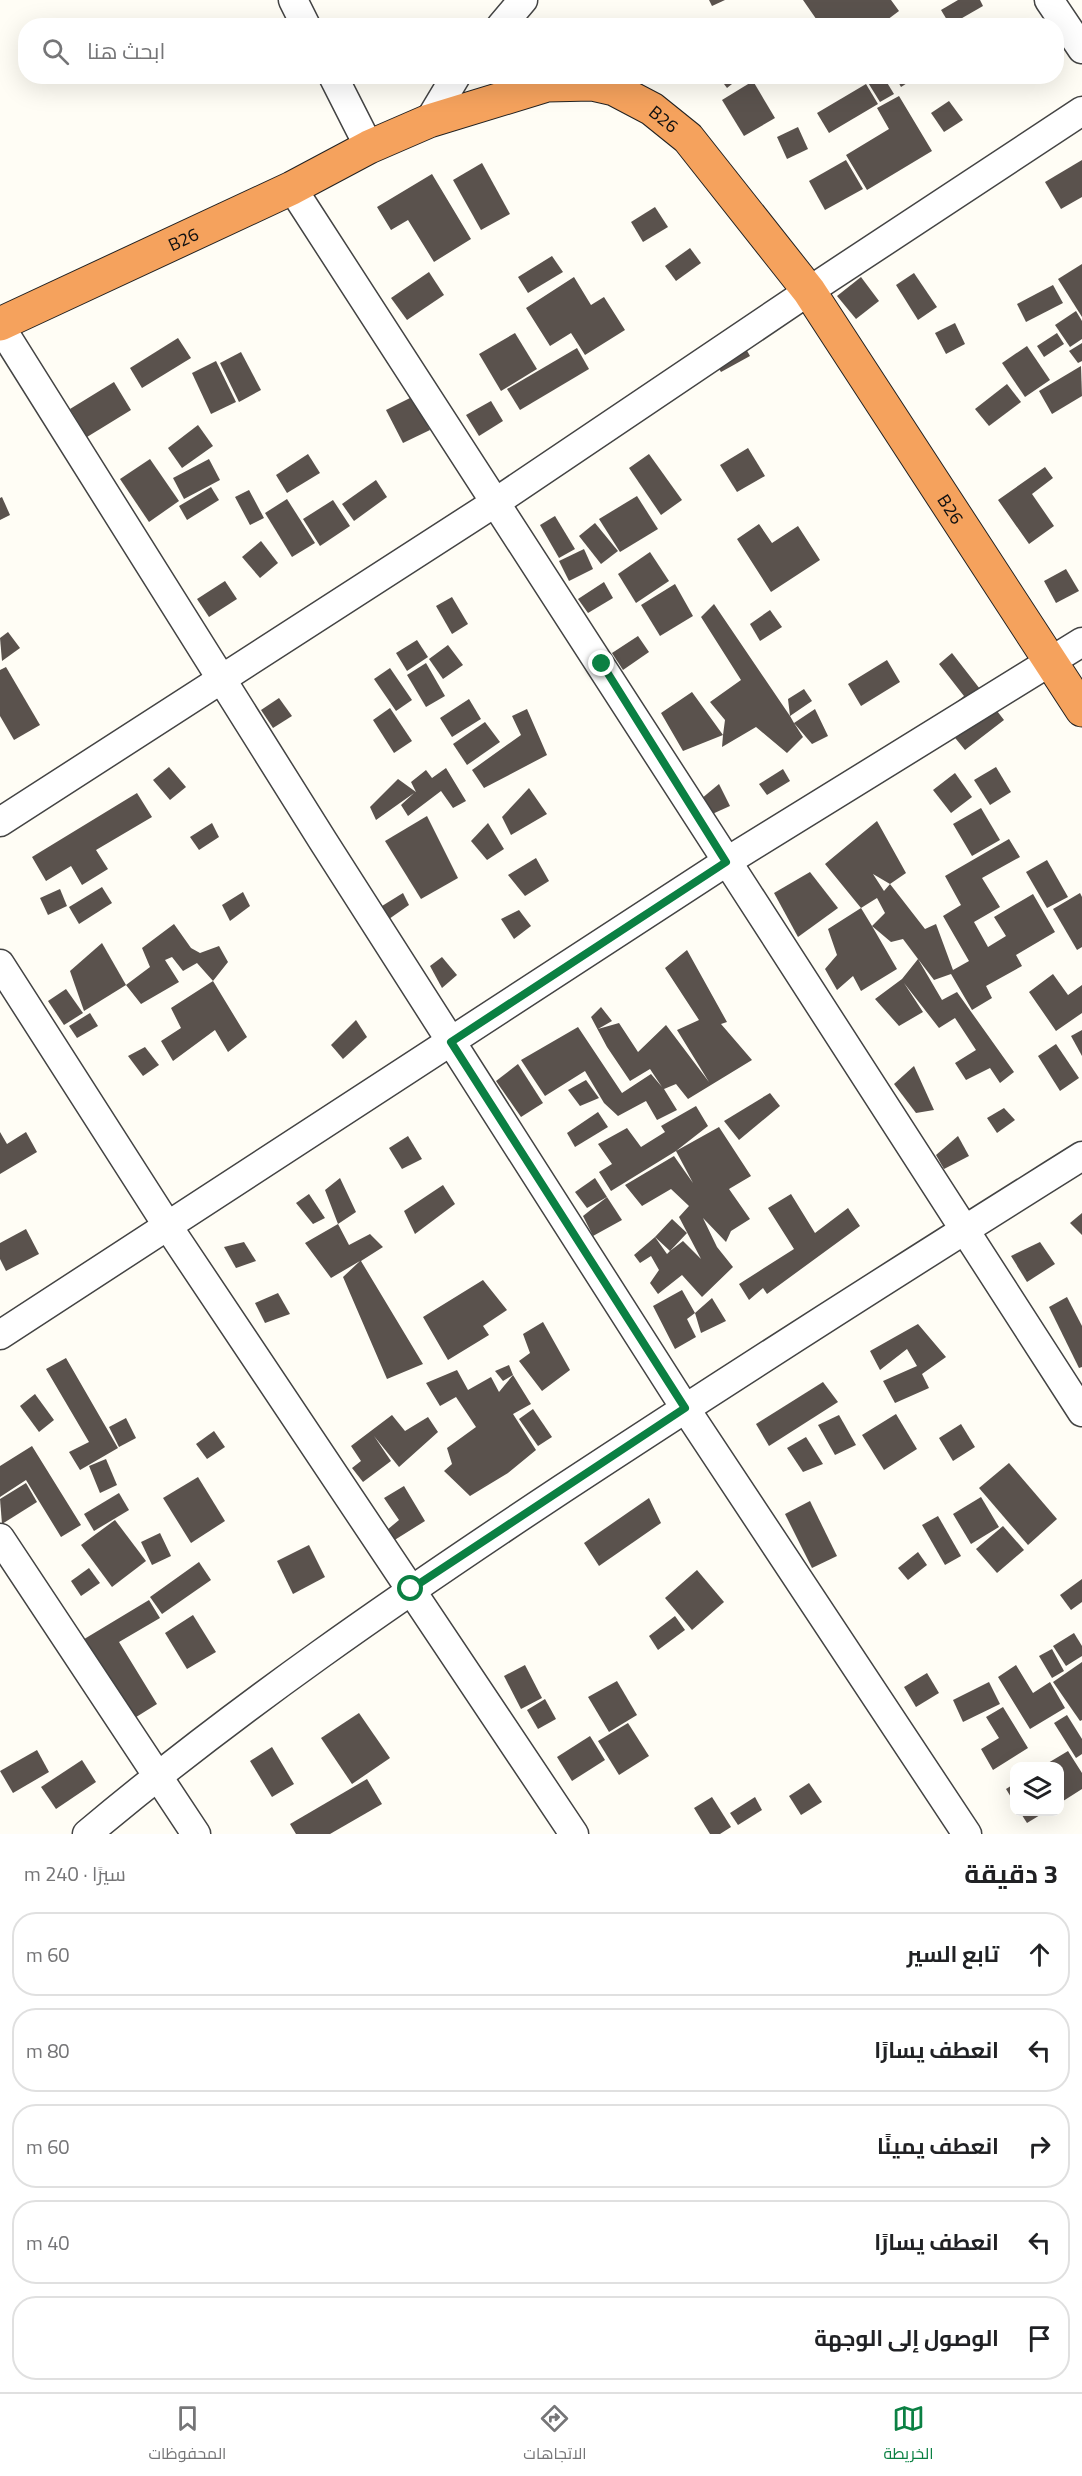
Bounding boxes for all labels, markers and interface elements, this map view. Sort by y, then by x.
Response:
search box [18,18,1064,84]
text: ابحث هنا [87,30,165,72]
icon: search [39,35,72,68]
street label: B26 [641,96,686,141]
street label: B26 [162,217,204,260]
street label: B26 [929,487,973,531]
route end [588,650,614,676]
route start [397,1575,423,1601]
map controls [1010,1762,1064,1816]
button: layers [1010,1762,1064,1816]
text: 3 دقيقة [964,1849,1058,1898]
text: سيرًا · 240 m [24,1855,126,1892]
text: تابع السير [907,1933,999,1975]
text: 60 m [26,1936,70,1973]
icon: ahead [1023,1938,1056,1971]
text: انعطف يسارًا [874,2029,999,2071]
text: 80 m [26,2032,70,2069]
icon: left [1023,2034,1056,2067]
text: انعطف يمينًا [877,2125,999,2167]
text: 60 m [26,2128,70,2165]
icon: right [1023,2130,1056,2163]
text: انعطف يسارًا [874,2221,999,2263]
text: 40 m [26,2224,70,2261]
icon: left [1023,2226,1056,2259]
text: الوصول إلى الوجهة [814,2317,999,2359]
icon: arrive [1023,2322,1056,2355]
tab: المحفوظات [148,2402,226,2468]
tab: الاتجاهات [523,2402,587,2468]
tab: الخريطة [884,2402,934,2468]

